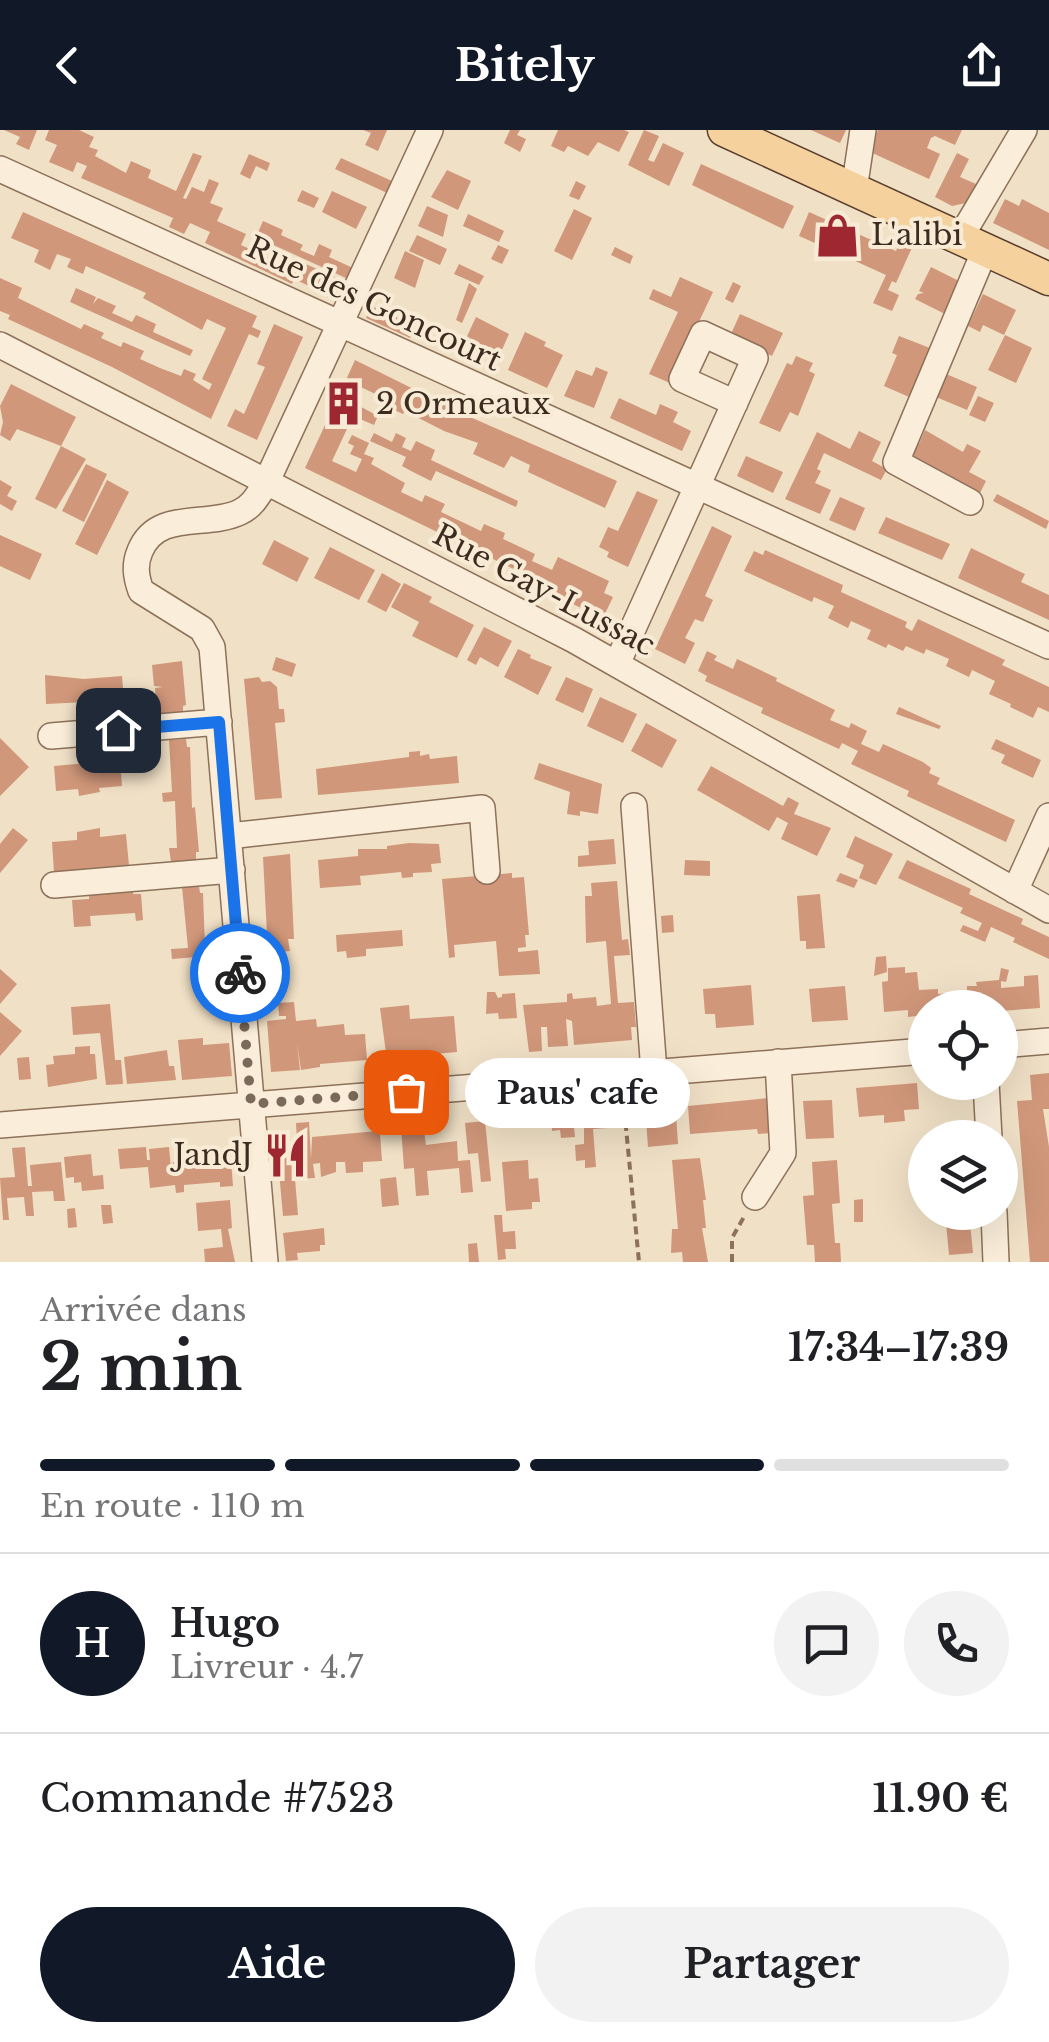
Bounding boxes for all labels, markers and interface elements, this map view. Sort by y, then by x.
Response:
text: Bitely [454,37,595,93]
icon: back [40,38,95,93]
icon: share [954,38,1009,93]
shop icon: L'alibi [814,211,862,259]
place label: L'alibi [871,216,963,253]
street label: Rue des Goncourt [241,228,508,379]
building icon: 2 Ormeaux [319,380,367,428]
place label: 2 Ormeaux [376,385,550,422]
street label: Rue Gay-Lussac [427,516,661,664]
pin [76,688,161,773]
icon: home [91,703,146,758]
courier [190,923,290,1023]
icon: bike [213,946,268,1001]
map controls [908,990,1018,1230]
button: locate [908,990,1018,1100]
pin [364,1050,449,1135]
callout: Paus' cafe [466,1057,691,1127]
icon: bag [379,1065,434,1120]
text: Paus' cafe [497,1073,658,1113]
button: layers [908,1120,1018,1230]
restaurant icon: JandJ [262,1131,310,1179]
place label: JandJ [169,1136,253,1173]
text: Arrivée dans [40,1290,247,1330]
text: 17:34–17:39 [788,1324,1009,1371]
text: 2 min [40,1327,242,1408]
text: En route · 110 m [40,1486,305,1526]
button: chat [774,1591,879,1696]
button: phone [904,1591,1009,1696]
text: Hugo [170,1600,280,1647]
text: H [75,1620,110,1667]
text: Livreur · 4.7 [170,1647,363,1687]
text: Commande #7523 [40,1775,395,1822]
text: 11.90 € [873,1775,1009,1822]
button: Aide [40,1907,515,2022]
button: Partager [535,1907,1009,2022]

